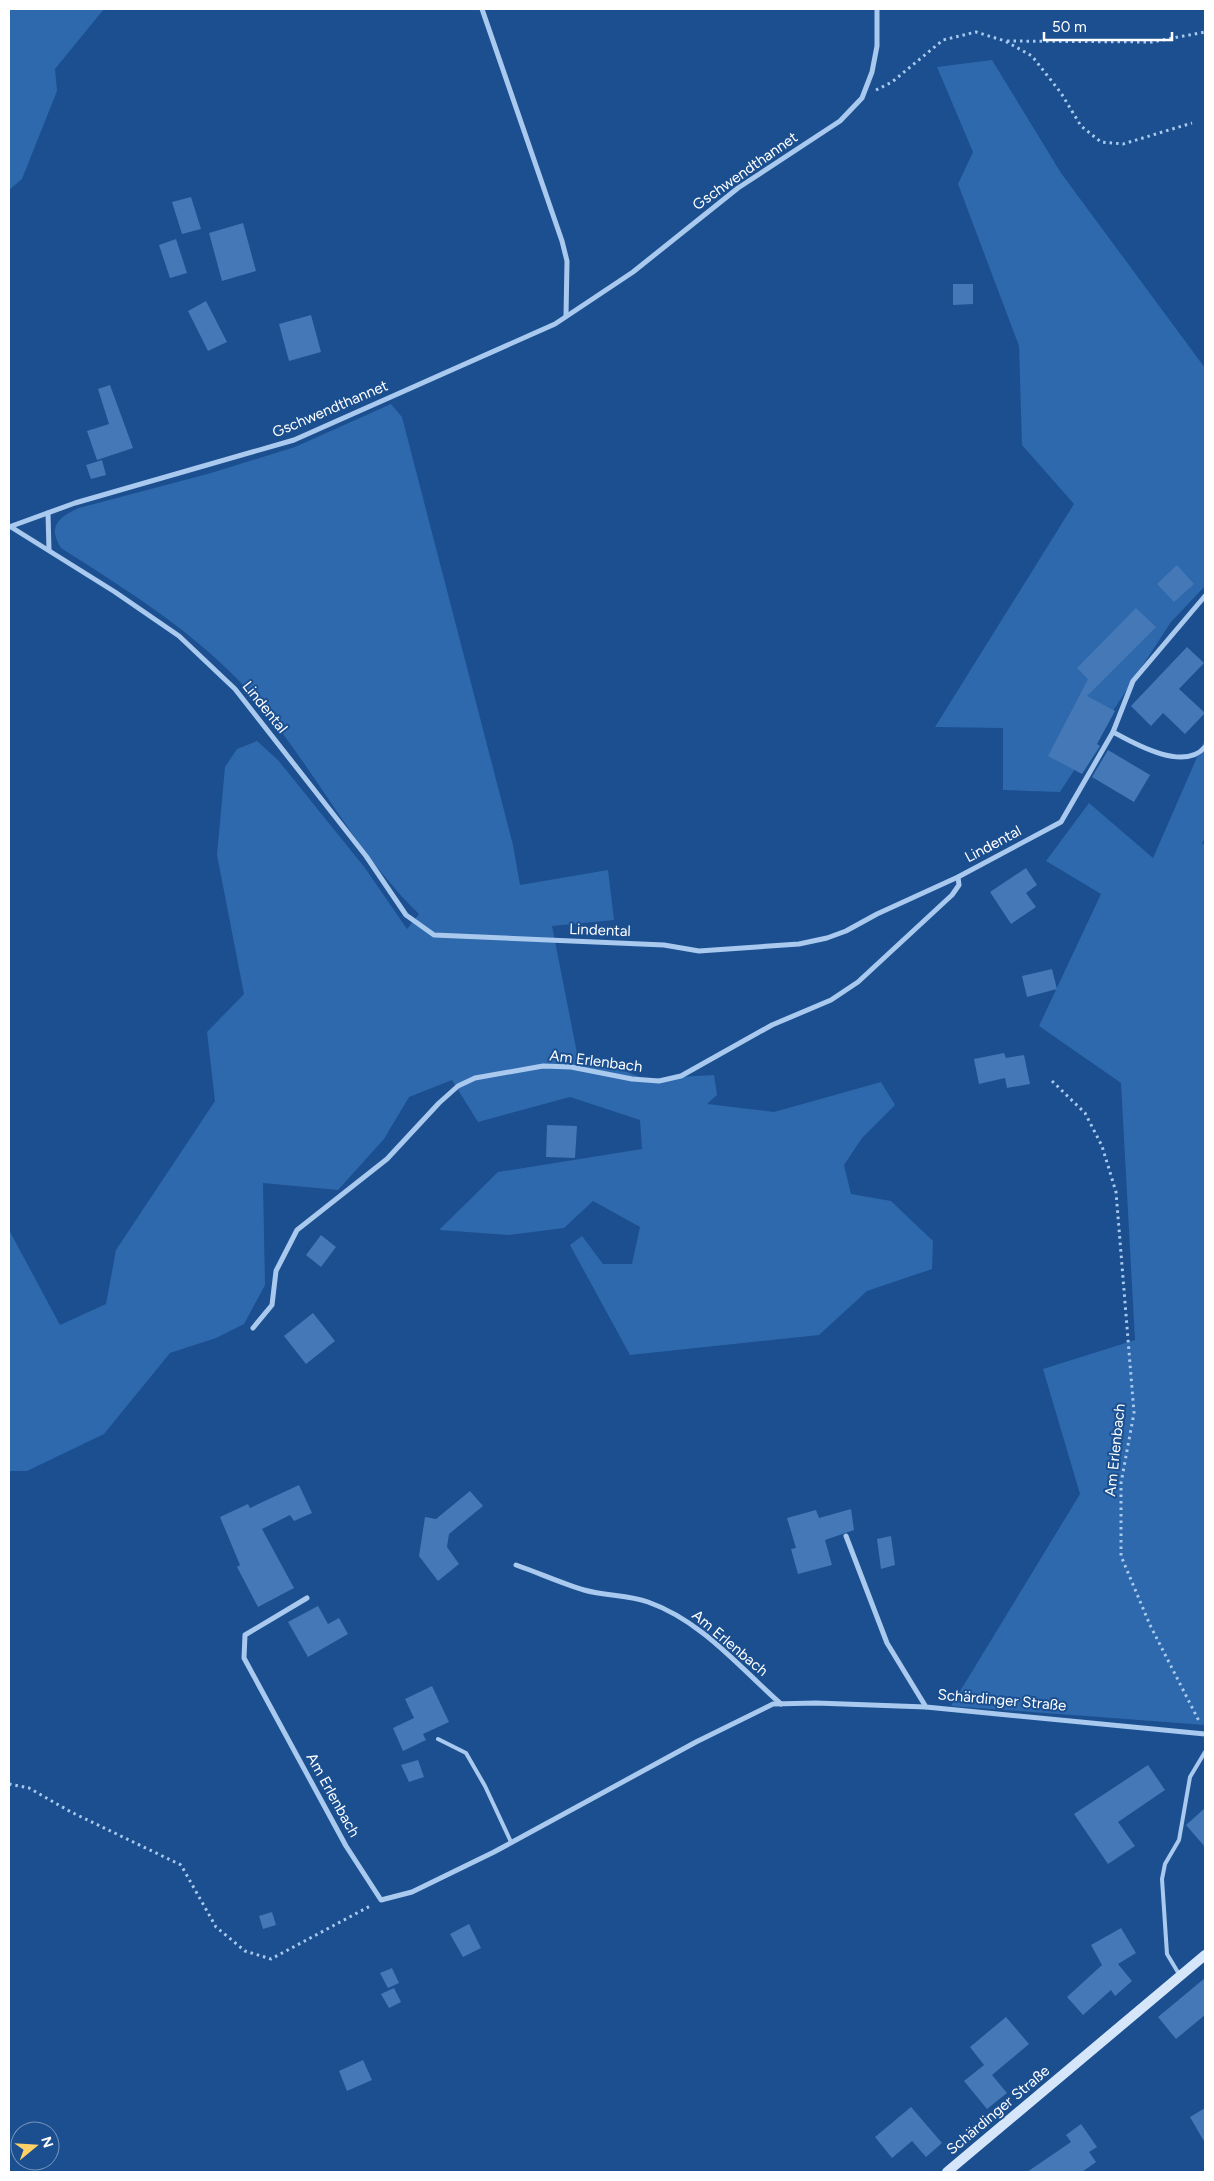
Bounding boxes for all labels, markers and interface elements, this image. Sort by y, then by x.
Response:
scale bar [1044,10,1172,42]
text: 50 m [1052,18,1087,36]
street label: Gschwendthannet [689,128,801,214]
street label: Gschwendthannet [269,376,391,442]
street label: Lindental [239,677,291,737]
street label: Lindental [962,822,1024,866]
street label: Lindental [569,920,631,940]
street label: Am Erlenbach [549,1046,643,1076]
street label: Am Erlenbach [1101,1403,1129,1497]
street label: Am Erlenbach [688,1606,772,1680]
street label: Schärdinger Straße [937,1685,1067,1715]
street label: Am Erlenbach [302,1750,364,1840]
street label: Schärdinger Straße [943,2062,1053,2158]
north arrow [10,2121,60,2171]
text: N [37,2134,57,2150]

